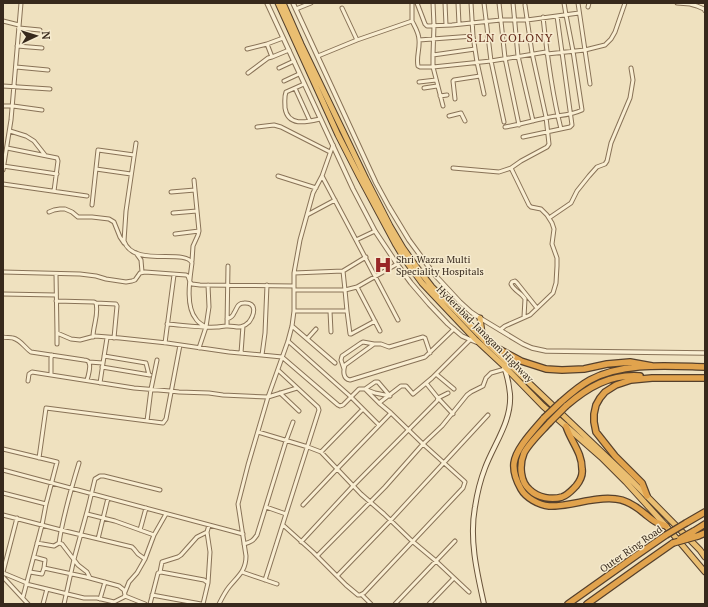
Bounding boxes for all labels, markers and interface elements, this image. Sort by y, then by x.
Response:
north arrow [16,16,56,56]
district label: S.LN COLONY [466,30,554,45]
text: N [39,31,53,41]
place label: Shri Wazra Multi Speciality Hospitals [396,253,484,278]
hospital icon: Shri Wazra Multi Speciality Hospitals [373,255,393,275]
street label: Hyderabad-Janagam Highway [434,283,537,386]
street label: Outer Ring Road [597,522,665,575]

